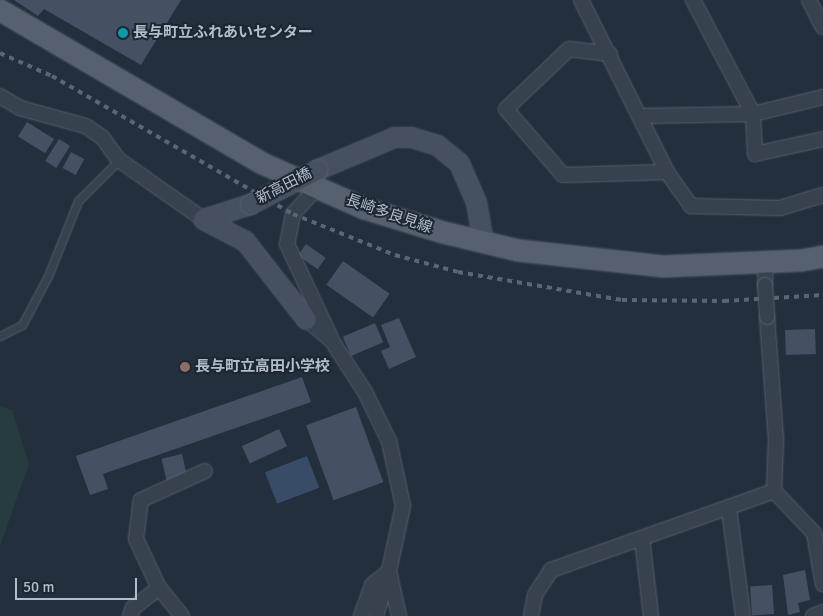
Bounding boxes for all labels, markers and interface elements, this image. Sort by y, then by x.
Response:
place label: 長与町立ふれあいセンター [133,24,313,42]
marker: 長与町立ふれあいセンター [117,27,129,39]
street label: 新高田橋 [253,164,315,208]
street label: 長崎多良見線 [344,191,434,237]
place label: 長与町立高田小学校 [195,358,330,376]
marker: 長与町立高田小学校 [179,361,191,373]
scale bar [18,568,140,600]
text: 50 m [23,578,54,596]

